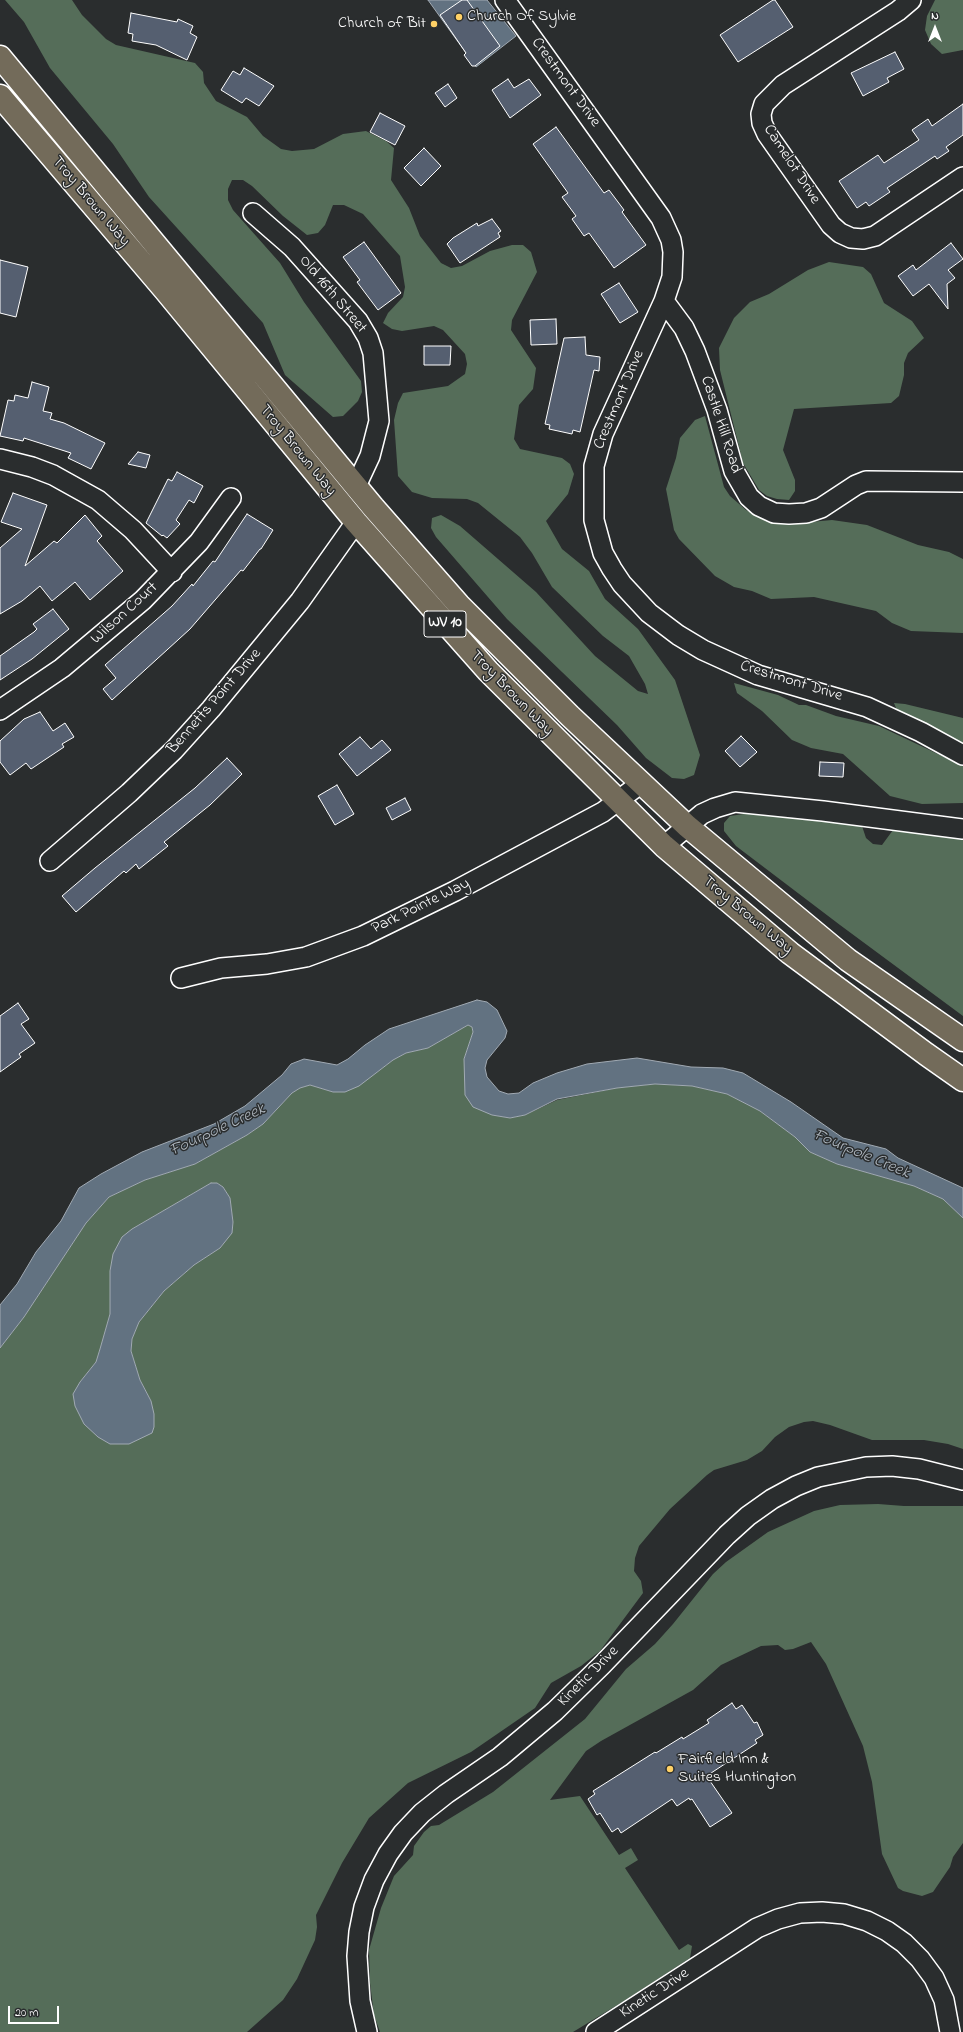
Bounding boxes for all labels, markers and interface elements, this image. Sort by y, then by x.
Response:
place label: Church Of Sylvie [467,7,576,27]
north arrow [915,8,955,48]
text: N [931,8,939,24]
marker: Church Of Sylvie [454,12,464,22]
place label: Church of Bit [338,14,426,34]
marker: Church of Bit [429,19,439,29]
street label: Crestmont Drive [526,35,604,131]
street label: Camelot Drive [758,122,824,208]
street label: Troy Brown Way [47,153,133,251]
street label: Old 16th Street [294,252,370,338]
street label: Crestmont Drive [590,348,650,452]
street label: Castle Hill Road [695,374,745,476]
street label: Troy Brown Way [254,402,340,500]
street label: Wilson Court [87,579,163,649]
road number: WV 10 [424,611,466,637]
street label: Bennetts Point Drive [164,645,266,759]
street label: Troy Brown Way [465,647,557,741]
street label: Crestmont Drive [738,657,844,707]
street label: Troy Brown Way [698,873,796,959]
street label: Park Pointe Way [369,875,473,939]
water label: Fourpole Creek [167,1100,269,1162]
water label: Fourpole Creek [810,1126,912,1184]
street label: Kinetic Drive [554,1642,624,1712]
place label: Fairfield Inn & Suites Huntington [678,1750,796,1788]
marker: Fairfield Inn & Suites Huntington [665,1764,675,1774]
street label: Kinetic Drive [617,1965,693,2023]
scale bar [10,1998,61,2024]
text: 20 m [15,2004,38,2022]

